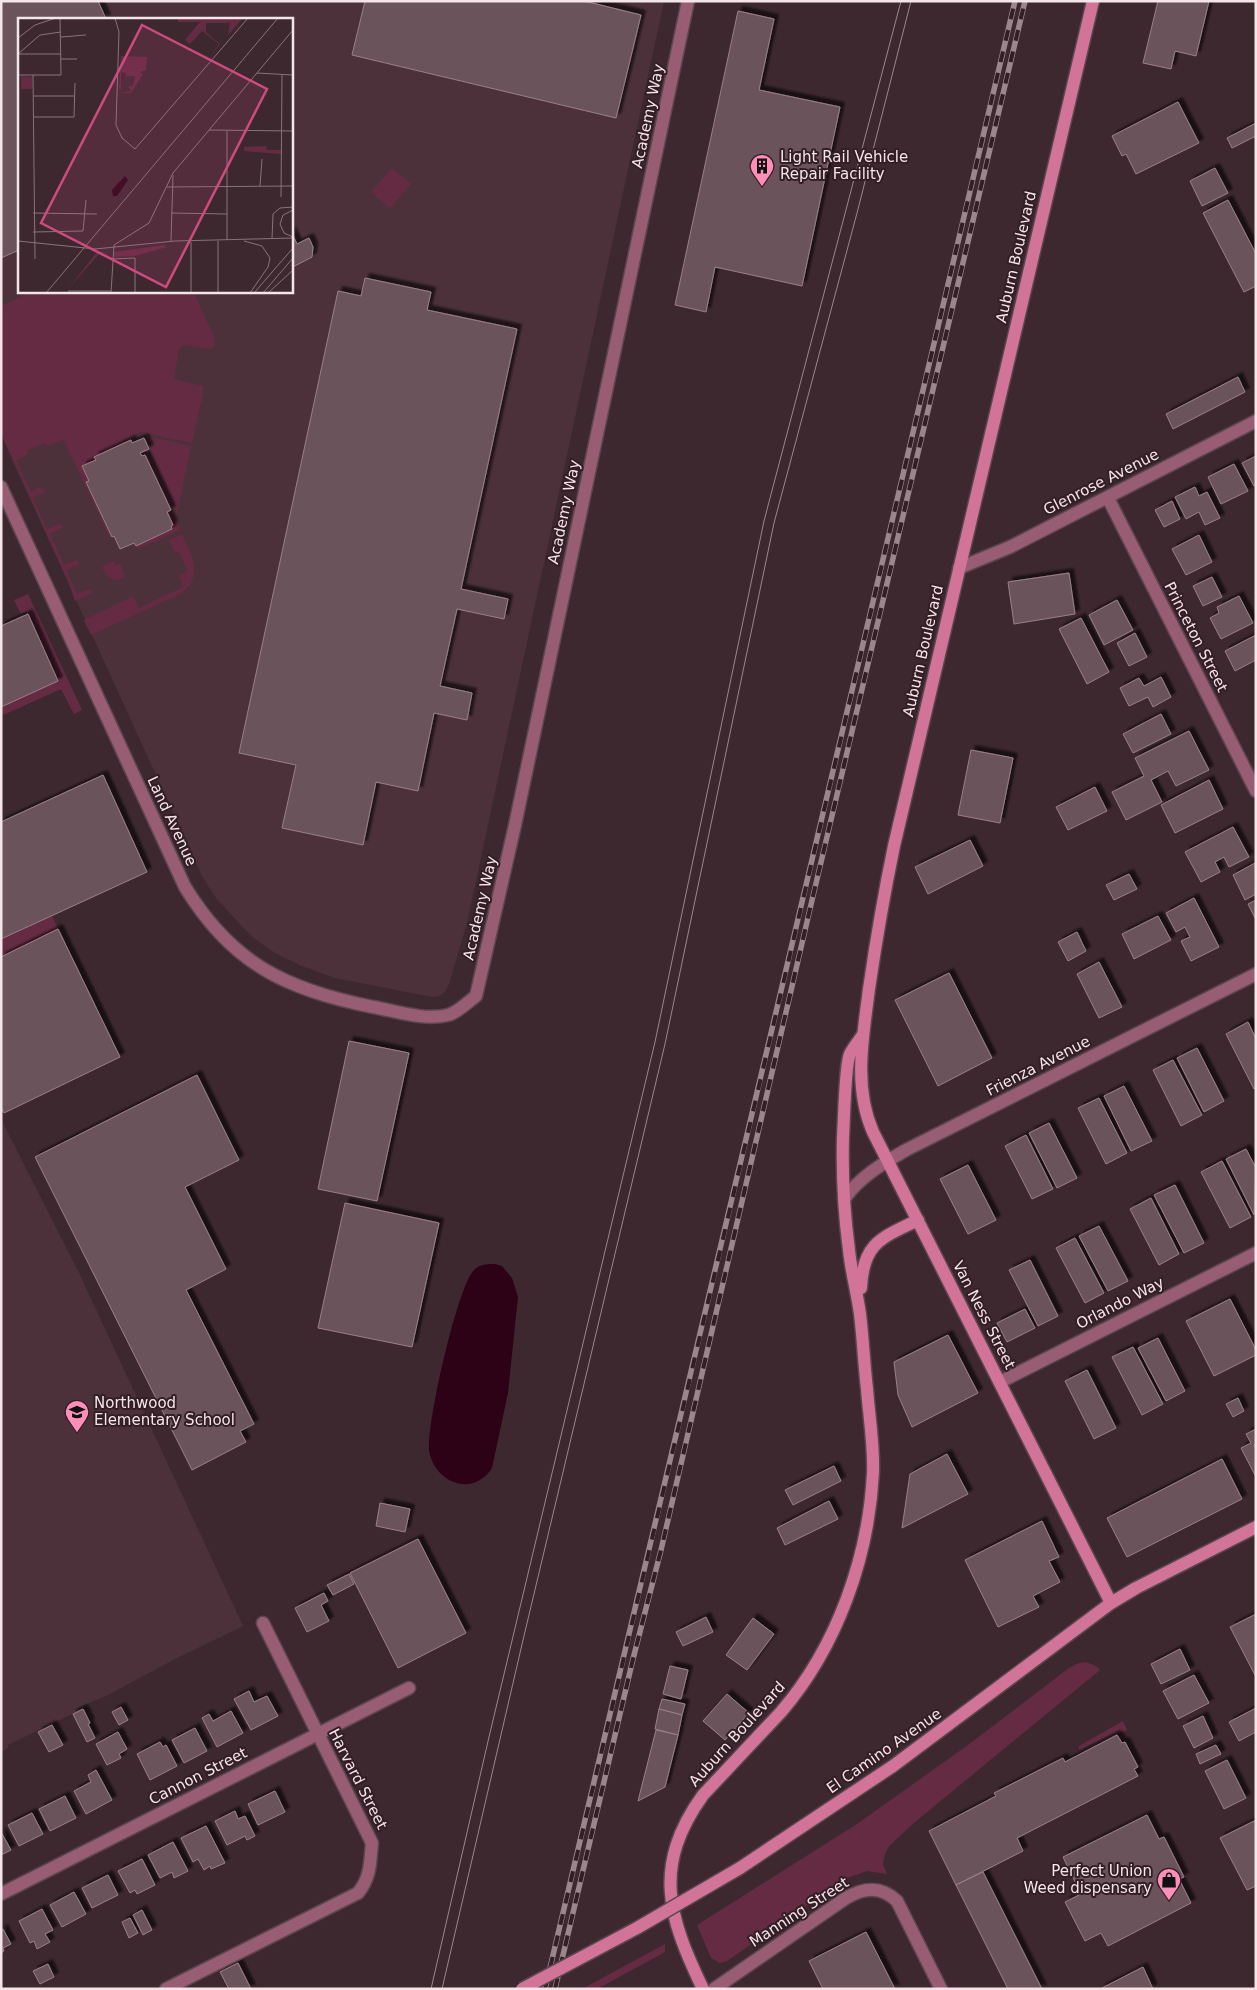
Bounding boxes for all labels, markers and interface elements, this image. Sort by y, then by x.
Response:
inset map [18,18,292,292]
street label: Academy Way [628,62,668,170]
place label: Light Rail Vehicle Repair Facility [780,148,908,183]
building icon: Light Rail Vehicle Repair Facility [749,153,775,187]
street label: Auburn Boulevard [992,189,1040,325]
street label: Glenrose Avenue [1040,445,1162,519]
street label: Academy Way [544,458,584,566]
street label: Princeton Street [1161,579,1232,695]
street label: Auburn Boulevard [899,583,947,719]
street label: Land Avenue [143,773,201,869]
street label: Academy Way [459,854,501,962]
street label: Frienza Avenue [983,1032,1093,1100]
street label: Van Ness Street [949,1258,1019,1372]
street label: Orlando Way [1073,1273,1167,1333]
place label: Northwood Elementary School [94,1394,235,1429]
school or university icon: Northwood Elementary School [64,1399,90,1433]
street label: Auburn Boulevard [685,1678,789,1790]
street label: El Camino Avenue [823,1705,945,1797]
street label: Harvard Street [325,1726,391,1832]
street label: Cannon Street [146,1743,250,1808]
place label: Perfect Union Weed dispensary [1023,1862,1152,1897]
shop icon: Perfect Union Weed dispensary [1156,1867,1182,1901]
street label: Manning Street [746,1873,852,1951]

